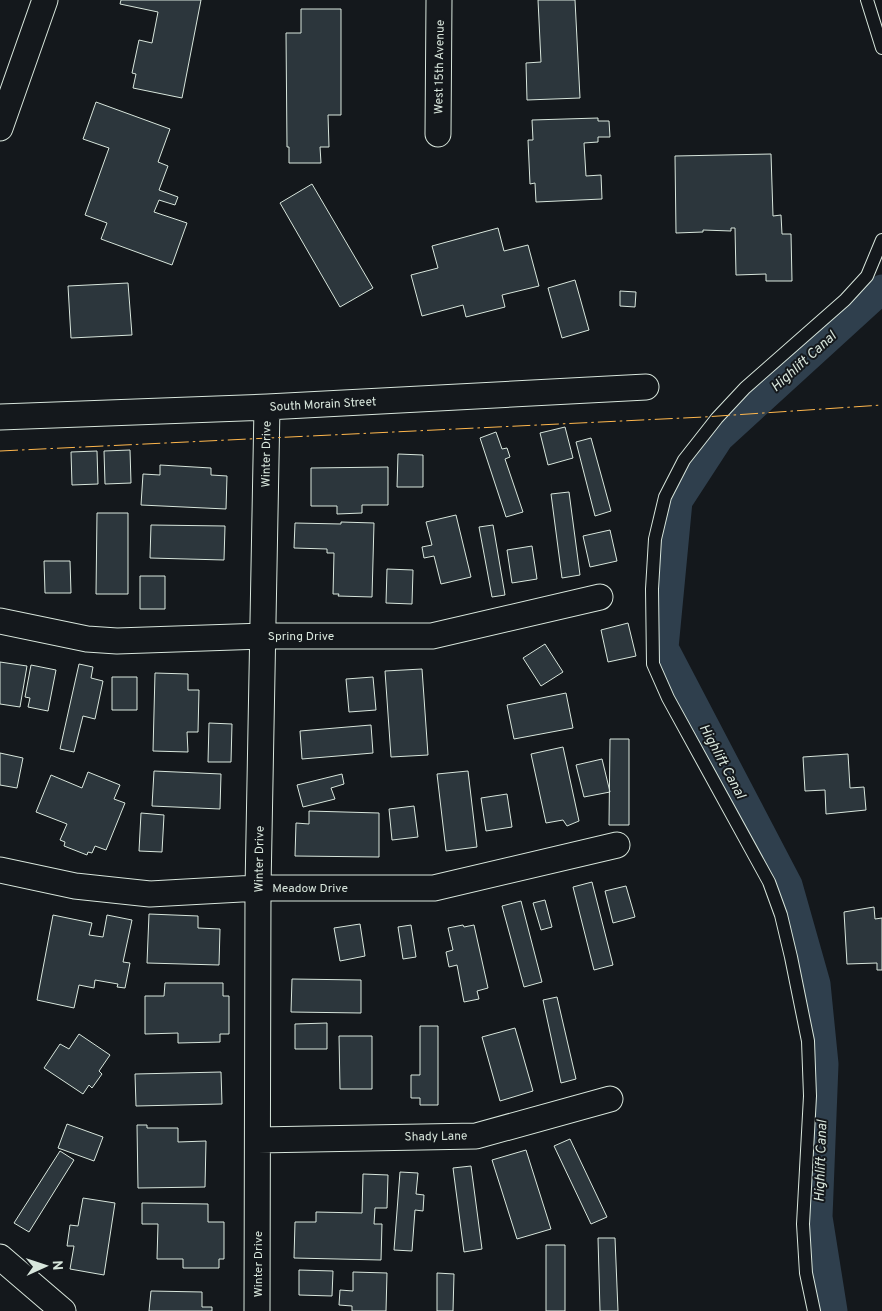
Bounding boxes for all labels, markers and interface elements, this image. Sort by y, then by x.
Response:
street label: West 15th Avenue [431,20,449,114]
water label: Highlift Canal [768,327,841,396]
street label: South Morain Street [269,394,377,416]
street label: Winter Drive [258,421,276,487]
street label: Spring Drive [268,629,334,645]
water label: Highlift Canal [695,721,749,803]
street label: Winter Drive [251,826,269,892]
street label: Meadow Drive [272,881,348,897]
water label: Highlift Canal [812,1118,831,1202]
street label: Shady Lane [404,1128,468,1146]
street label: Winter Drive [251,1231,267,1297]
north arrow [20,1241,70,1291]
text: N [48,1260,65,1271]

